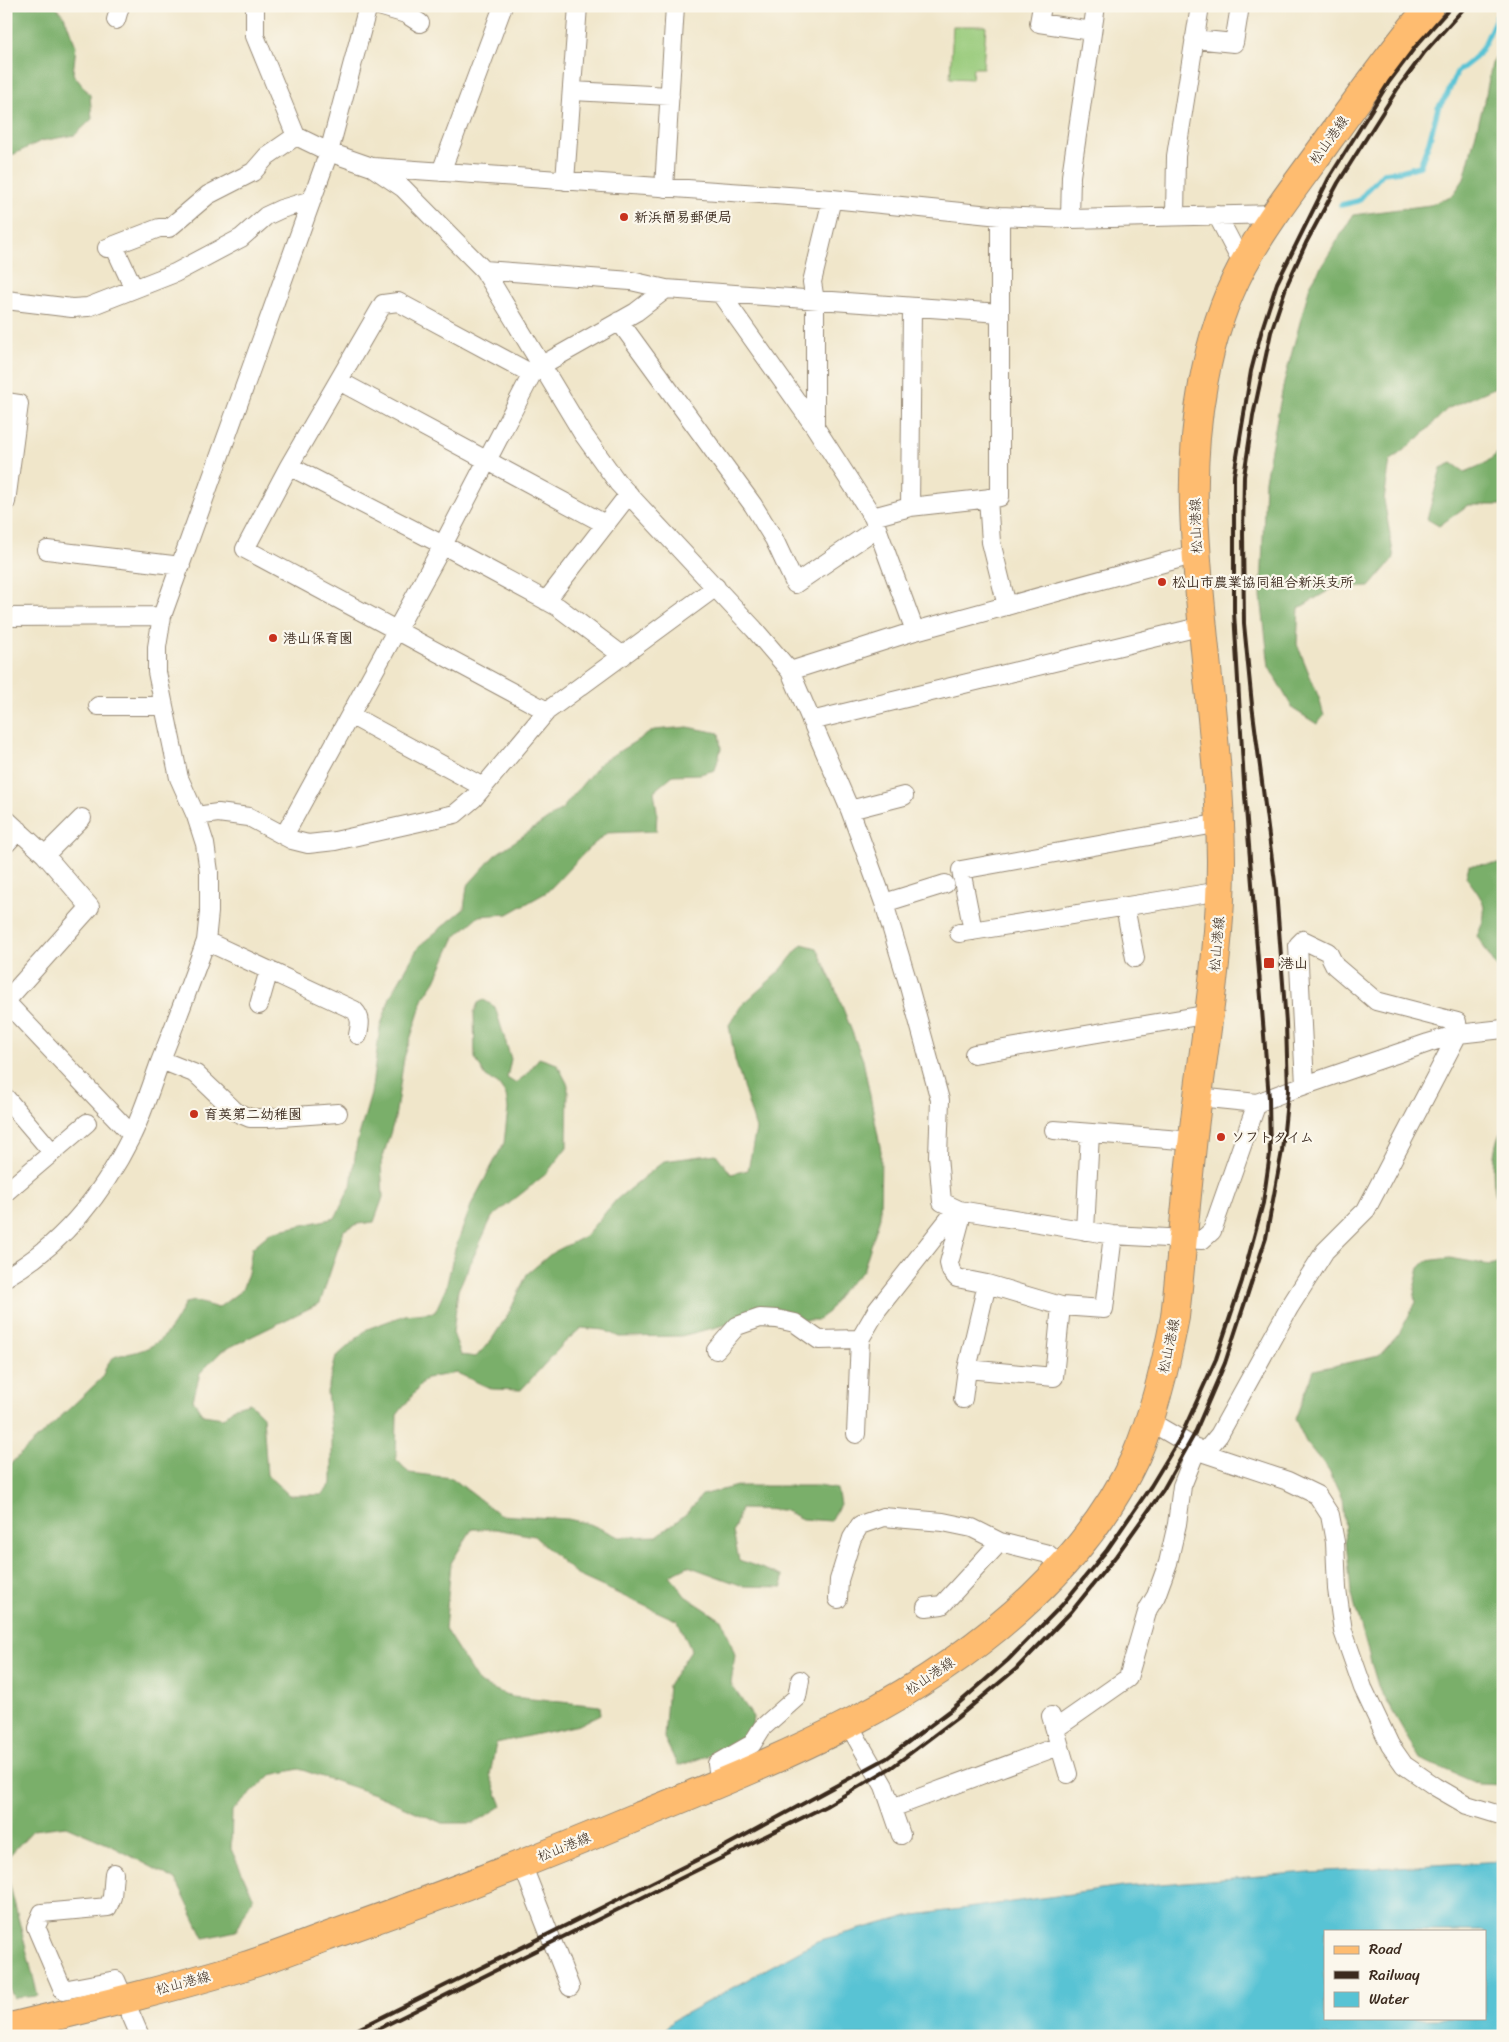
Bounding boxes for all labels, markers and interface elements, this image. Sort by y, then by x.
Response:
street label: 松山港線 [1302,110,1356,170]
place label: 新浜簡易郵便局 [634,205,732,230]
marker: 新浜簡易郵便局 [618,211,630,223]
street label: 松山港線 [1183,498,1209,554]
place label: 松山市農業協同組合新浜支所 [1172,570,1354,595]
marker: 松山市農業協同組合新浜支所 [1156,576,1168,588]
place label: 港山保育園 [283,626,353,651]
marker: 港山保育園 [267,632,279,644]
street label: 松山港線 [1202,915,1232,973]
place label: 港山 [1280,951,1308,976]
marker: 港山 [1262,956,1276,970]
place label: 育英第二幼稚園 [204,1102,302,1127]
marker: 育英第二幼稚園 [188,1108,200,1120]
place label: ソフトタイム [1231,1125,1314,1150]
marker: ソフトタイム [1215,1131,1227,1143]
street label: 松山港線 [1151,1316,1187,1376]
street label: 松山港線 [900,1650,960,1702]
street label: 松山港線 [533,1825,595,1869]
legend [1324,1930,1486,2020]
text: Road [1369,1936,1402,1962]
text: Railway [1369,1962,1420,1988]
street label: 松山港線 [153,1964,213,2002]
text: Water [1369,1986,1409,2012]

